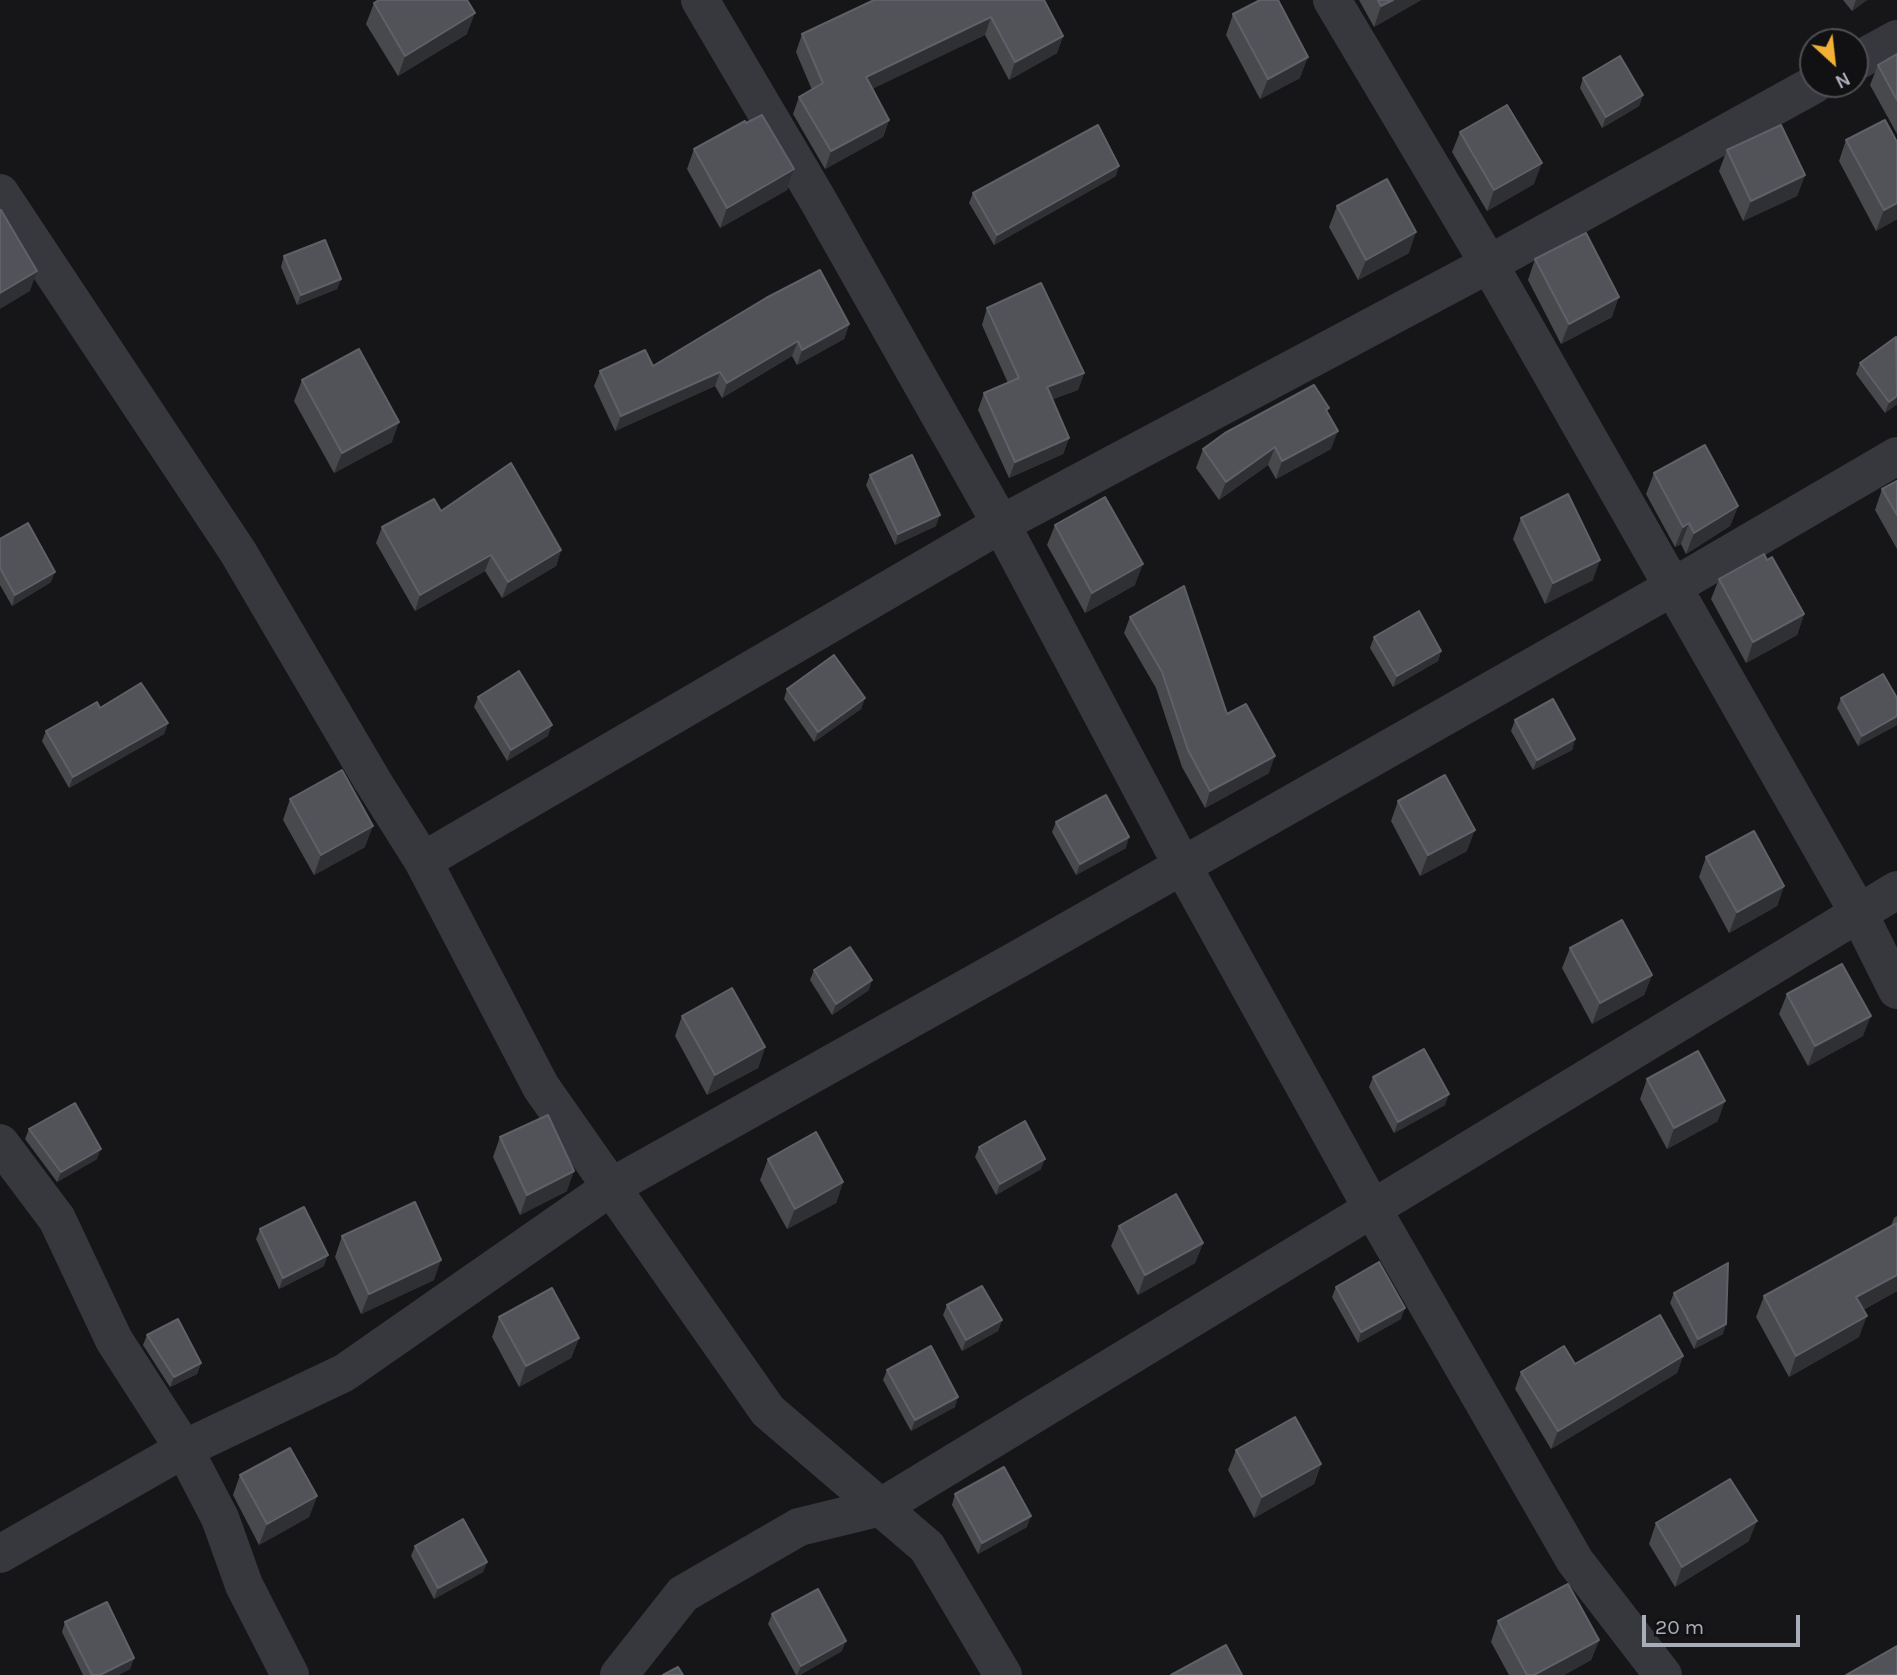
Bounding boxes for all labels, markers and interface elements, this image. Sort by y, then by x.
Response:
north arrow [1799,28,1869,98]
text: N [1832,67,1854,93]
scale bar [1645,1602,1802,1646]
text: 20 m [1655,1615,1704,1639]

